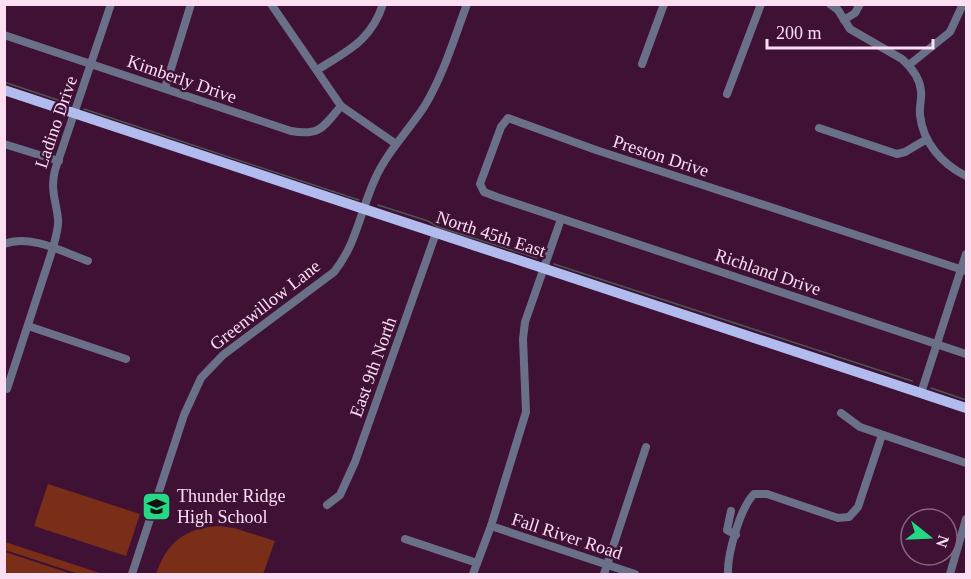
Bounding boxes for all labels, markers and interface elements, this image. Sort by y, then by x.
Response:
scale bar [767,12,934,50]
text: 200 m [776,23,822,43]
street label: Kimberly Drive [125,51,239,107]
street label: Ladino Drive [31,73,81,171]
street label: Preston Drive [611,131,711,181]
street label: North 45th East [434,207,548,261]
street label: Richland Drive [713,245,823,299]
street label: Greenwillow Lane [206,256,324,354]
street label: East 9th North [346,314,400,420]
place label: Thunder Ridge High School [177,486,285,527]
school or university icon: Thunder Ridge High School [140,490,172,522]
north arrow [899,507,959,567]
street label: Fall River Road [509,509,625,563]
text: N [933,533,953,550]

